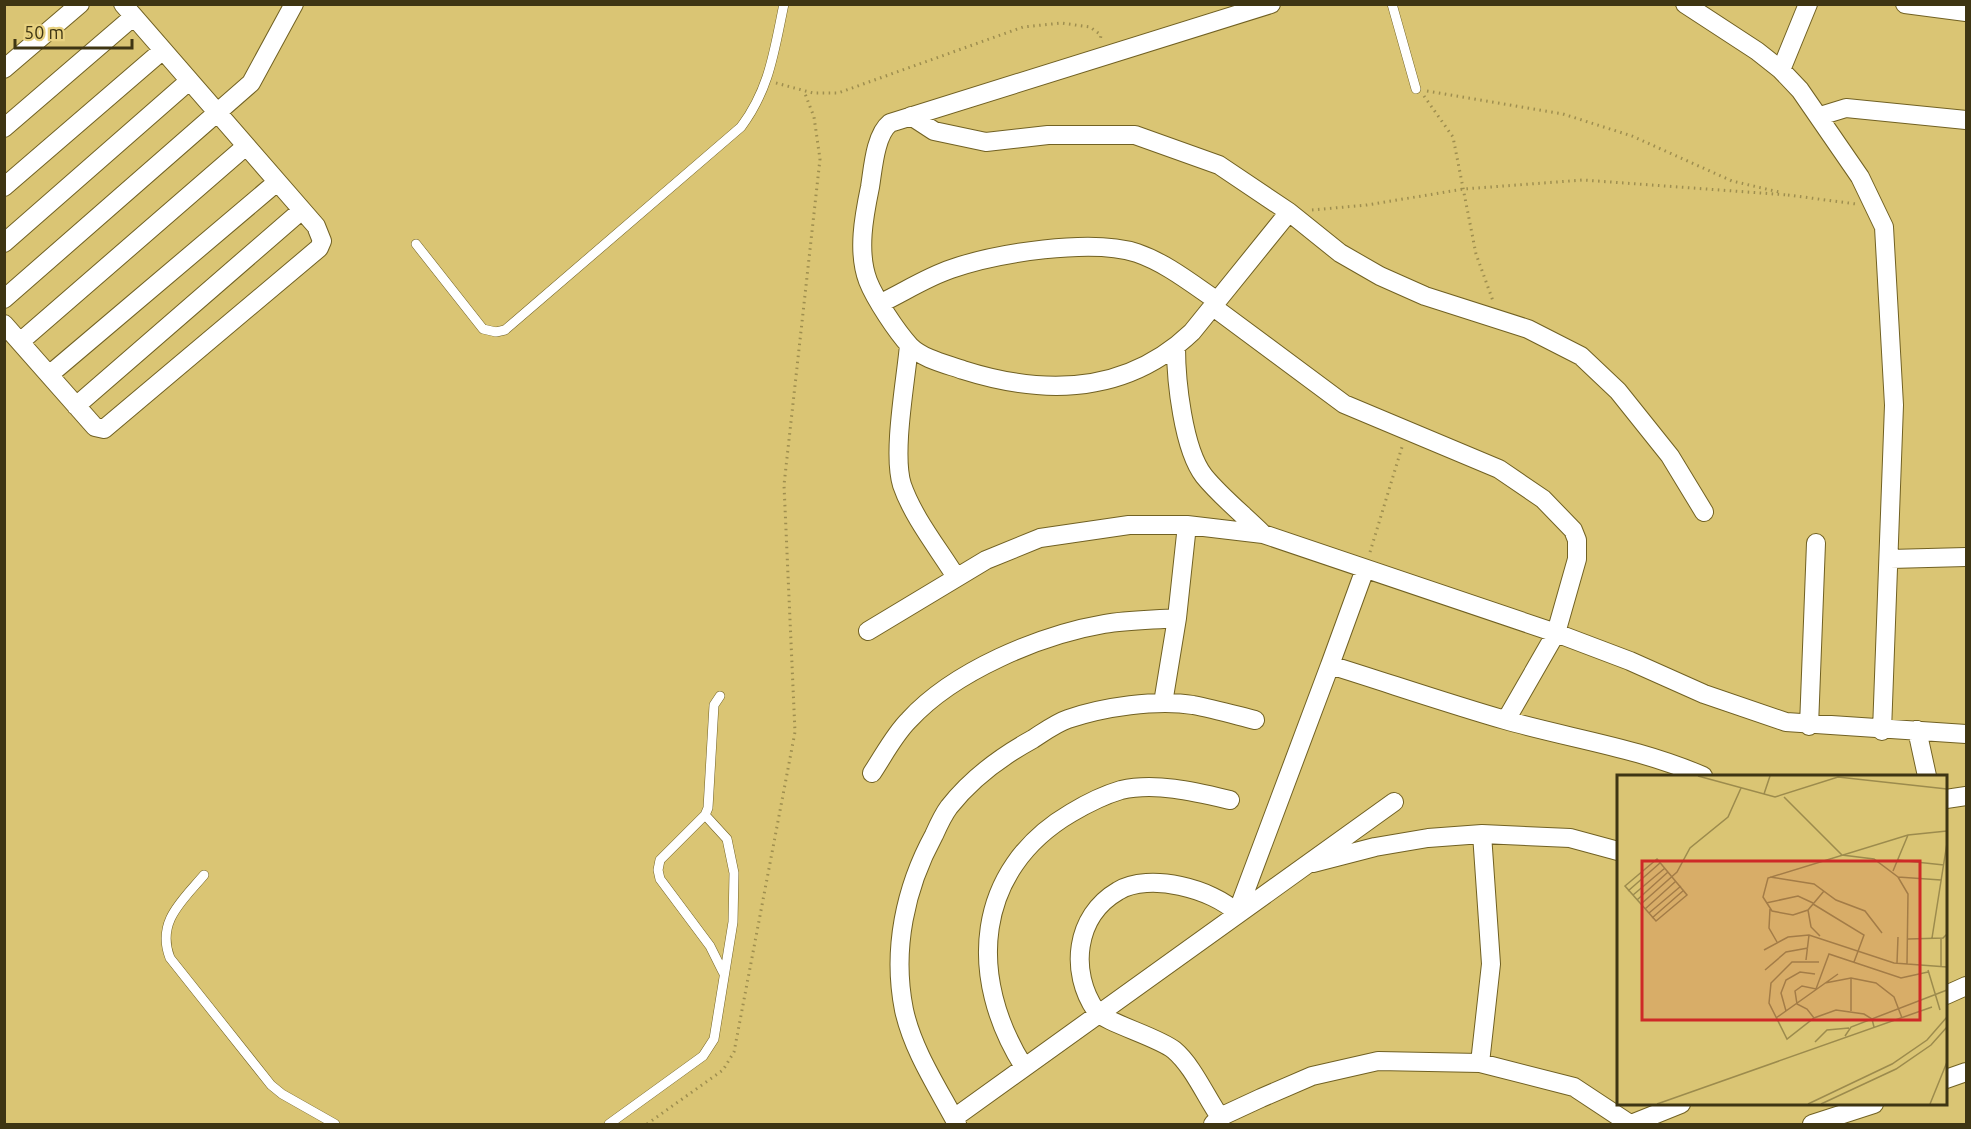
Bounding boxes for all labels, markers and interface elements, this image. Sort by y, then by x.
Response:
scale bar [15,12,132,50]
text: 50 m [24,22,64,42]
inset map [1617,775,1947,1105]

